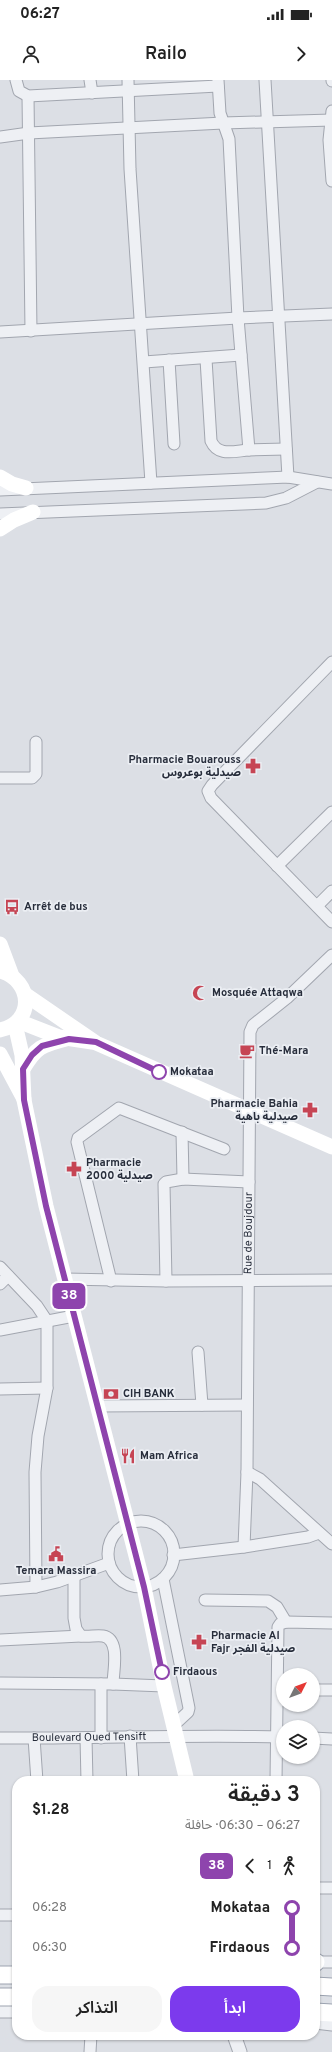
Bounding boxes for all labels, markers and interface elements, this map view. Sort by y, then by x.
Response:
text: 06:27 [20,5,60,24]
icon: person [20,43,42,65]
text: Railo [145,43,187,66]
icon: forward [290,43,312,65]
place label: Pharmacie Bouarouss صيدلية بوعروس [129,753,241,780]
pharmacy icon: Pharmacie Bouarouss صيدلية بوعروس [244,757,262,775]
bus stop icon: Arrêt de bus [3,898,21,916]
place label: Arrêt de bus [24,900,88,914]
mosque icon: Mosquée Attaqwa [191,984,209,1002]
place label: Mosquée Attaqwa [212,986,303,1000]
cafe icon: Thé-Mara [238,1042,256,1060]
place label: Thé-Mara [259,1044,309,1058]
marker: Mokataa [151,1064,167,1080]
place label: Mokataa [170,1065,214,1079]
place label: Pharmacie Bahia صيدلية باهية [210,1097,298,1124]
pharmacy icon: Pharmacie Bahia صيدلية باهية [301,1101,319,1119]
place label: Pharmacie 2000 صيدلية [86,1156,153,1183]
pharmacy icon: Pharmacie 2000 صيدلية [65,1160,83,1178]
street label: Rue de Boujdour [241,1191,256,1274]
line badge: 38 [51,1283,87,1309]
text: 38 [60,1287,78,1304]
bank icon: CIH BANK [102,1385,120,1403]
place label: CIH BANK [123,1387,175,1401]
restaurant icon: Mam Africa [119,1447,137,1465]
place label: Mam Africa [140,1449,198,1463]
public building icon: Temara Massira [47,1545,65,1563]
place label: Temara Massira [16,1564,96,1578]
place label: Pharmacie Al Fajr صيدلية الفجر [211,1629,296,1656]
pharmacy icon: Pharmacie Al Fajr صيدلية الفجر [190,1633,208,1651]
marker: Firdaous [154,1664,170,1680]
place label: Firdaous [173,1665,217,1679]
north arrow [276,1668,320,1712]
map controls [276,1668,320,1764]
button: layers [276,1720,320,1764]
street label: Boulevard Oued Tensift [32,1730,146,1745]
text: 3 دقيقة [228,1782,300,1809]
text: $1.28 [32,1801,69,1820]
text: 06:27 – 06:30 · حافلة [185,1818,300,1834]
icon: back [239,1855,261,1877]
icon: walk [278,1855,300,1877]
text: 38 [208,1857,225,1874]
text: 1 [267,1858,272,1874]
text: Mokataa [211,1899,270,1918]
text: 06:28 [32,1900,67,1916]
text: Firdaous [209,1939,270,1958]
text: 06:30 [32,1940,67,1956]
button: التذاكر [32,1986,162,2032]
button: ابدأ [170,1986,300,2032]

